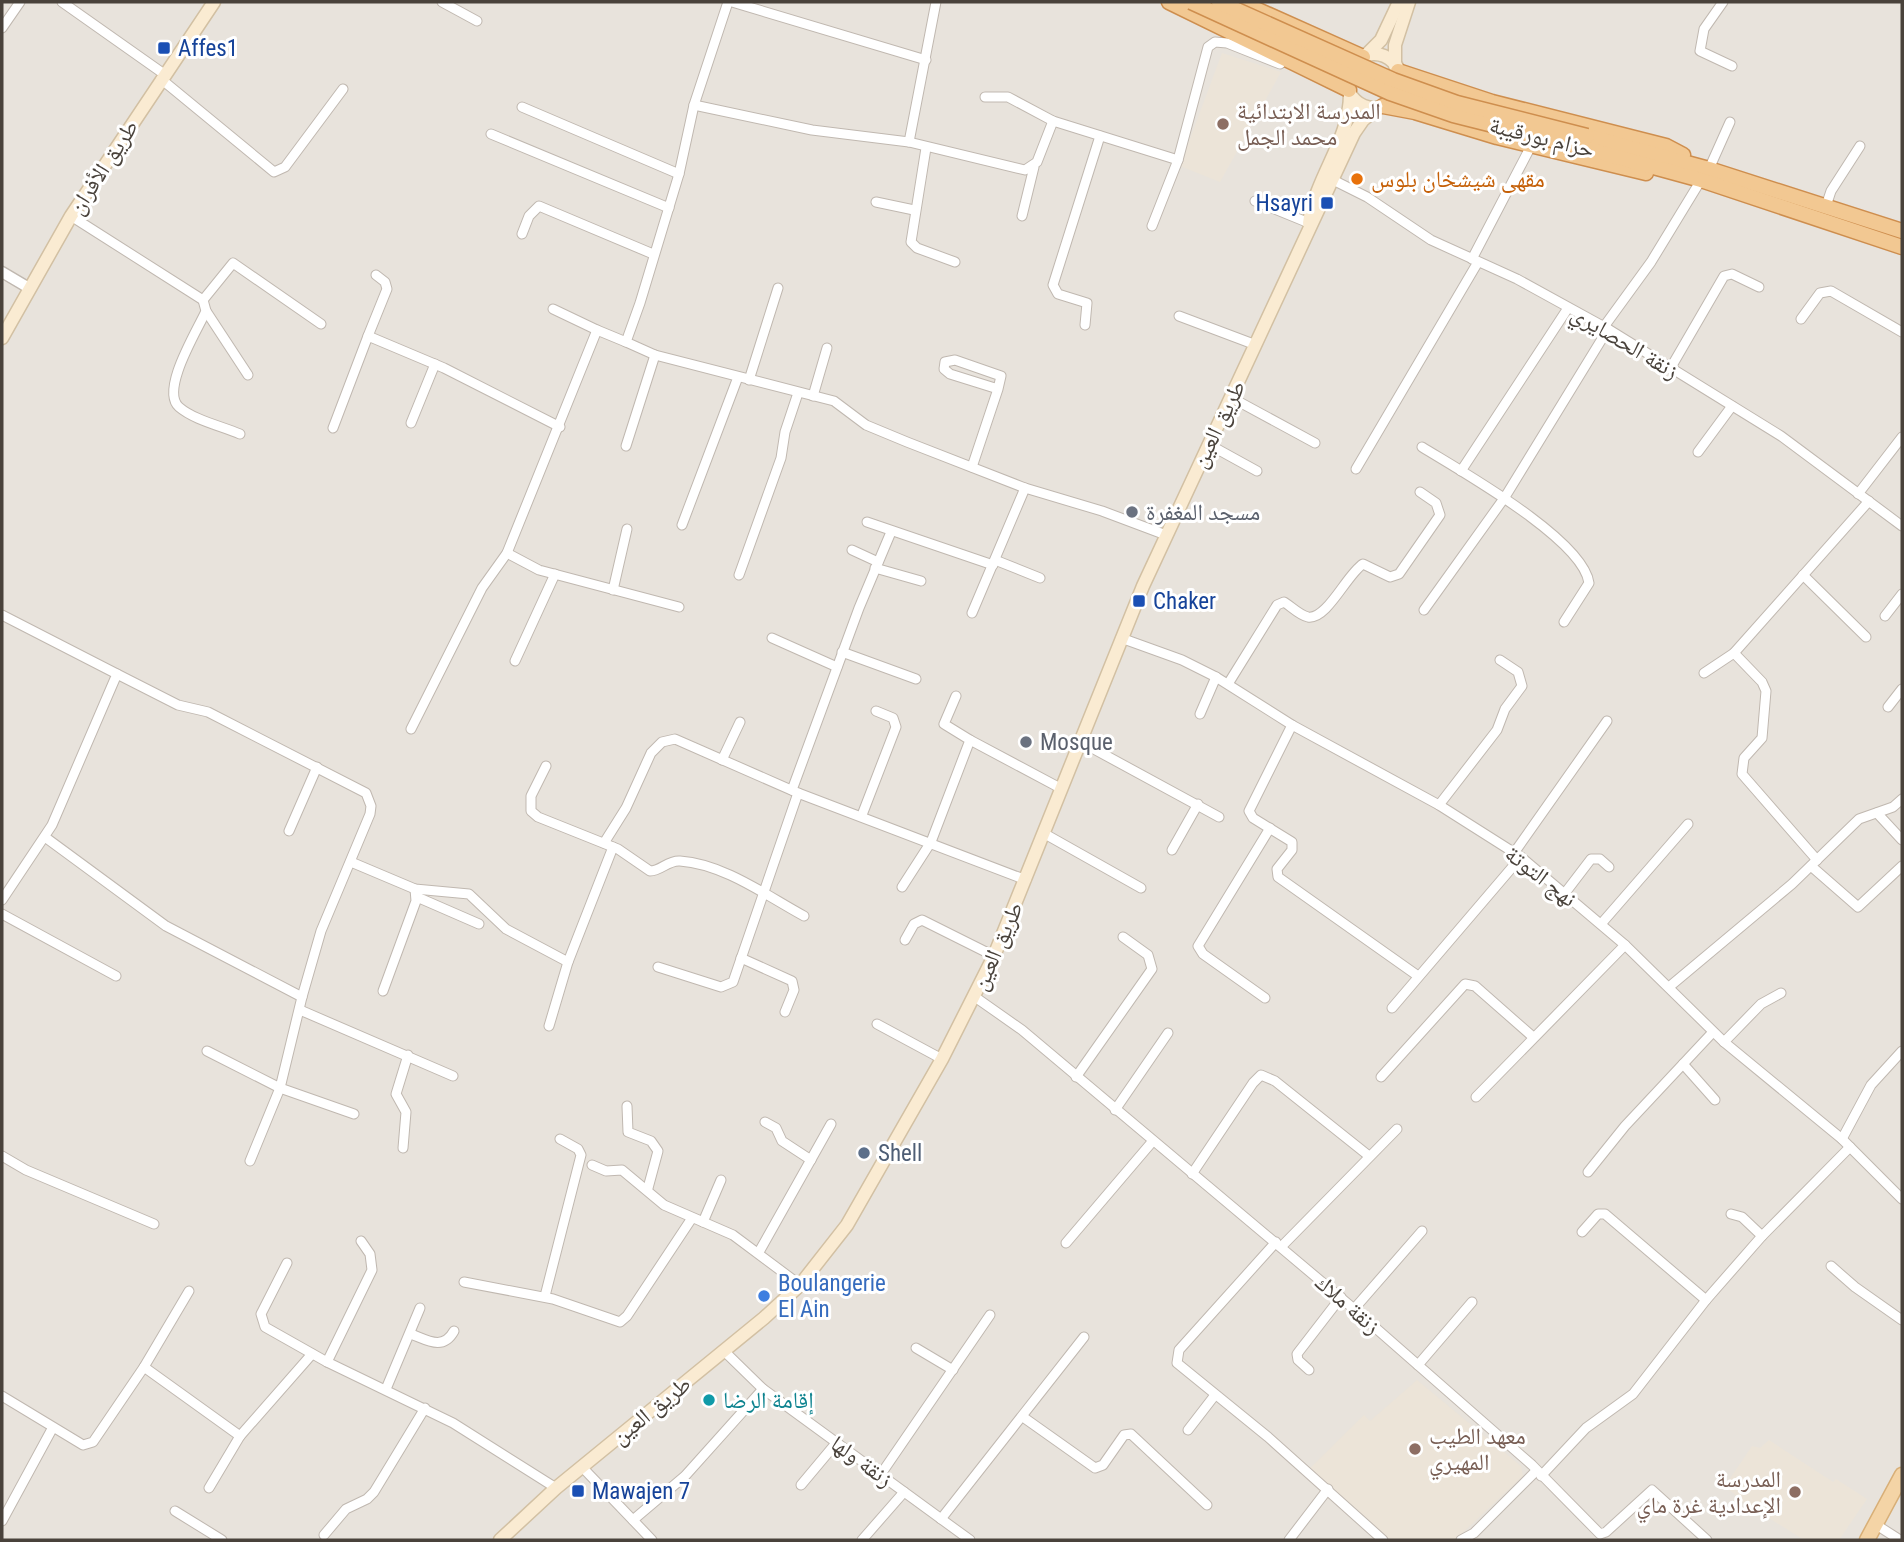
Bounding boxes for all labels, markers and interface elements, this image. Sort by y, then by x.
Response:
place label: Affes1 [178,35,238,62]
marker: Affes1 [156,40,172,56]
place label: المدرسة الابتدائية محمد الجمل [1237,98,1381,151]
street label: حزام بورقيبة [1486,111,1597,165]
street label: طريق الأفران [63,115,144,220]
marker: المدرسة الابتدائية محمد الجمل [1215,116,1231,132]
place label: مقهى شيشخان بلوس [1371,166,1545,193]
marker: مقهى شيشخان بلوس [1349,171,1365,187]
place label: Hsayri [1256,190,1313,217]
marker: Hsayri [1319,195,1335,211]
street label: زنقة الحصايري [1564,300,1683,389]
street label: طريق العين [1186,376,1251,472]
place label: مسجد المغفرة [1146,499,1260,526]
marker: مسجد المغفرة [1124,504,1140,520]
place label: Chaker [1153,588,1216,615]
marker: Chaker [1131,593,1147,609]
place label: Mosque [1040,729,1113,756]
marker: Mosque [1018,734,1034,750]
street label: نهج التوتة [1499,840,1582,913]
street label: طريق العين [966,898,1029,995]
place label: Shell [878,1140,922,1167]
marker: Shell [856,1145,872,1161]
street label: زنقة ملاك [1310,1269,1386,1340]
place label: Boulangerie El Ain [778,1270,886,1323]
marker: Boulangerie El Ain [756,1288,772,1304]
street label: طريق العين [606,1370,696,1450]
place label: إقامة الرضا [723,1387,814,1415]
marker: إقامة الرضا [701,1392,717,1408]
place label: معهد الطيب المهيري [1429,1423,1526,1481]
street label: زنقة ولها [825,1430,898,1493]
marker: معهد الطيب المهيري [1407,1441,1423,1457]
place label: المدرسة الإعدادية غرة ماي [1636,1466,1781,1524]
place label: Mawajen 7 [592,1478,690,1505]
marker: Mawajen 7 [570,1483,586,1499]
marker: المدرسة الإعدادية غرة ماي [1787,1484,1803,1500]

